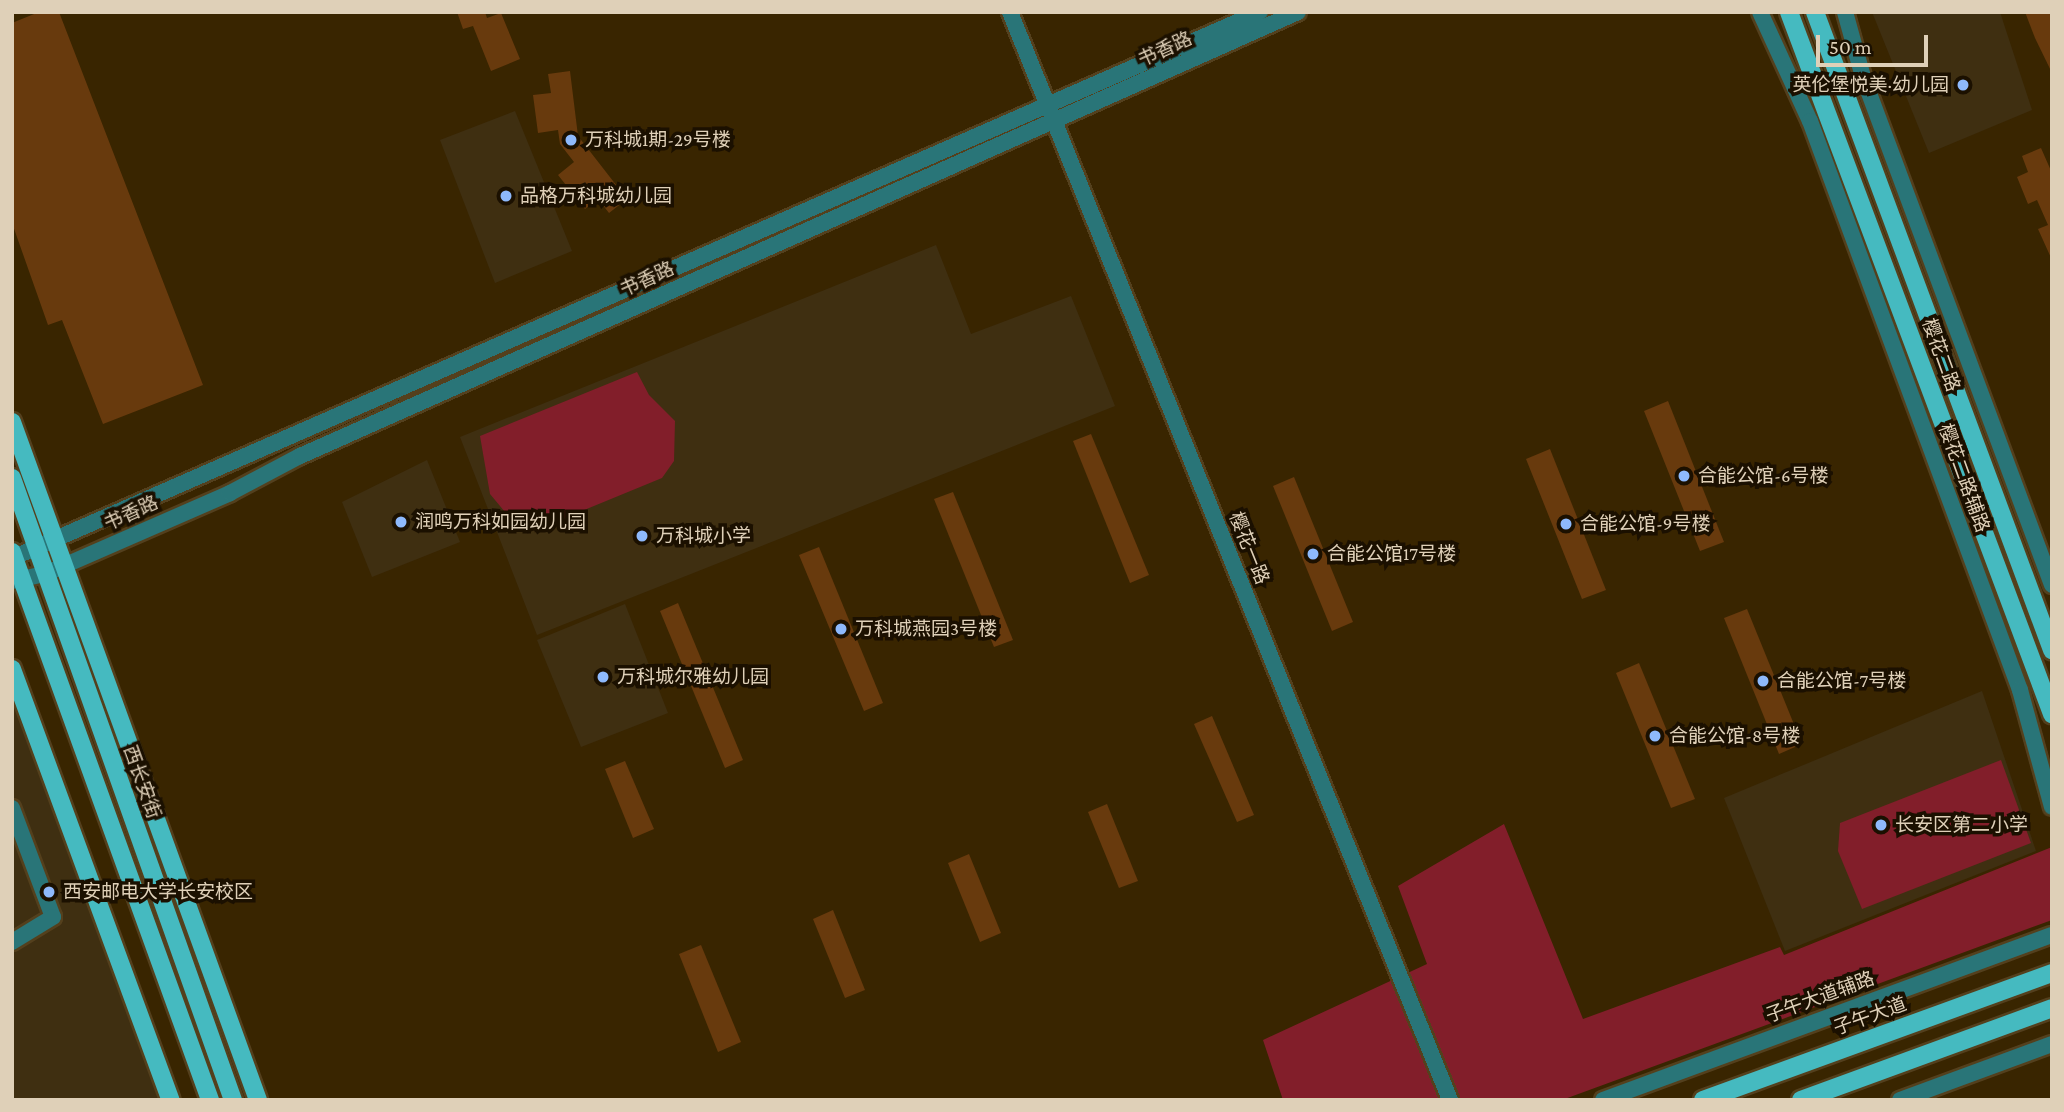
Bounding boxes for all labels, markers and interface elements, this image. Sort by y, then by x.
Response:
scale bar [1819,21,1931,65]
street label: 书香路 [1134,27,1196,71]
text: 50 m [1829,35,1872,59]
place label: 英伦堡悦美·幼儿园 [1792,74,1949,96]
marker: 英伦堡悦美·幼儿园 [1955,77,1971,93]
place label: 万科城1期-29号楼 [585,129,731,151]
marker: 万科城1期-29号楼 [563,132,579,148]
place label: 品格万科城幼儿园 [520,185,672,207]
marker: 品格万科城幼儿园 [498,188,514,204]
street label: 书香路 [616,257,678,301]
street label: 樱花二路 [1917,315,1965,395]
street label: 樱花二路辅路 [1934,421,1994,535]
place label: 合能公馆-6号楼 [1698,465,1829,487]
marker: 合能公馆-6号楼 [1676,468,1692,484]
street label: 书香路 [100,491,162,535]
street label: 樱花一路 [1224,508,1274,588]
place label: 润鸣万科如园幼儿园 [415,511,586,533]
place label: 合能公馆-9号楼 [1580,513,1710,535]
marker: 润鸣万科如园幼儿园 [393,514,409,530]
marker: 合能公馆-9号楼 [1558,516,1574,532]
place label: 万科城小学 [656,525,751,547]
marker: 万科城小学 [634,528,650,544]
place label: 合能公馆17号楼 [1327,543,1456,565]
marker: 合能公馆17号楼 [1305,546,1321,562]
place label: 万科城燕园3号楼 [855,618,997,640]
marker: 万科城燕园3号楼 [833,621,849,637]
place label: 万科城尔雅幼儿园 [617,666,769,688]
marker: 万科城尔雅幼儿园 [595,669,611,685]
place label: 合能公馆-7号楼 [1777,670,1906,692]
marker: 合能公馆-7号楼 [1755,673,1771,689]
place label: 合能公馆-8号楼 [1669,725,1800,747]
marker: 合能公馆-8号楼 [1647,728,1663,744]
street label: 西长安街 [118,742,166,822]
place label: 长安区第二小学 [1895,814,2028,836]
marker: 长安区第二小学 [1873,817,1889,833]
place label: 西安邮电大学长安校区 [63,881,253,903]
marker: 西安邮电大学长安校区 [41,884,57,900]
street label: 子午大道辅路 [1763,967,1877,1027]
street label: 子午大道 [1830,992,1910,1040]

